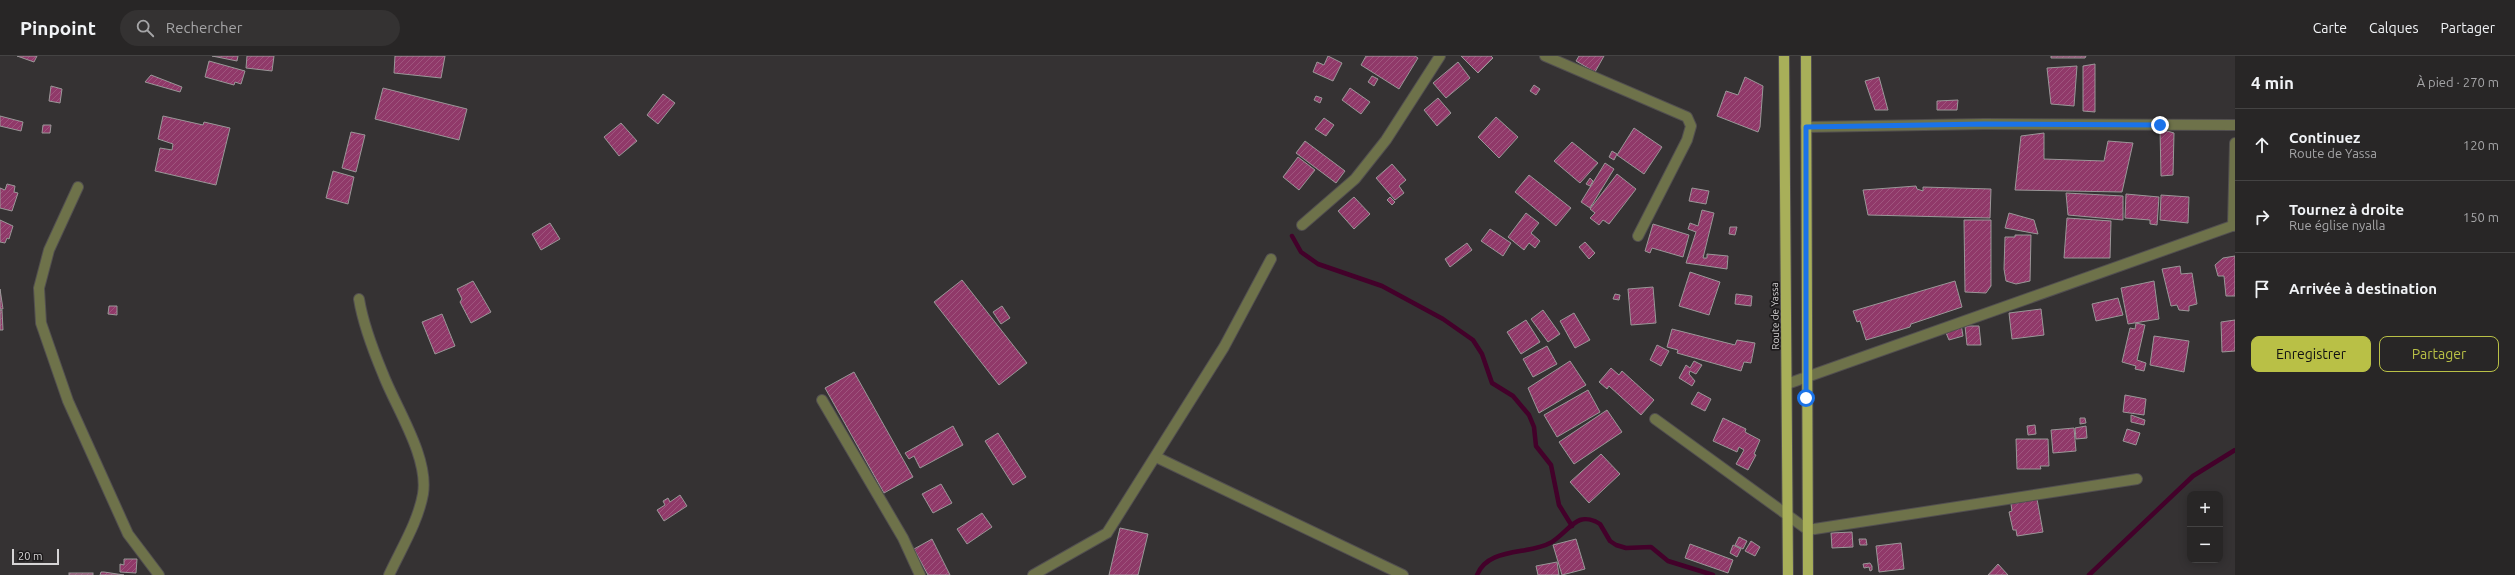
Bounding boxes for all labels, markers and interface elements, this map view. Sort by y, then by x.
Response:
search box [120,10,400,46]
text: Pinpoint [20,17,96,39]
icon: search [134,17,156,39]
text: Rechercher [166,19,242,36]
text: Carte [2313,20,2347,36]
text: Calques [2369,20,2418,36]
text: Partager [2440,20,2495,36]
text: 4 min [2251,73,2294,92]
text: À pied · 270 m [2417,75,2499,89]
route end [2151,116,2169,134]
text: Continuez [2289,129,2360,146]
icon: ahead [2251,134,2273,156]
text: 120 m [2463,138,2499,152]
text: Route de Yassa [2289,146,2377,160]
text: Tournez à droite [2289,201,2404,218]
icon: right [2251,206,2273,228]
text: 150 m [2463,210,2499,224]
text: Rue église nyalla [2289,218,2385,232]
icon: arrive [2251,278,2273,300]
text: Arrivée à destination [2289,280,2437,297]
street label: Route de Yassa [1769,282,1781,350]
button: Enregistrer [2251,336,2371,372]
button: Partager [2379,336,2499,372]
route start [1797,389,1815,407]
map controls [2187,491,2223,563]
button: + [2187,491,2223,527]
button: − [2187,527,2223,563]
scale bar [12,547,59,566]
text: 20 m [18,550,42,562]

